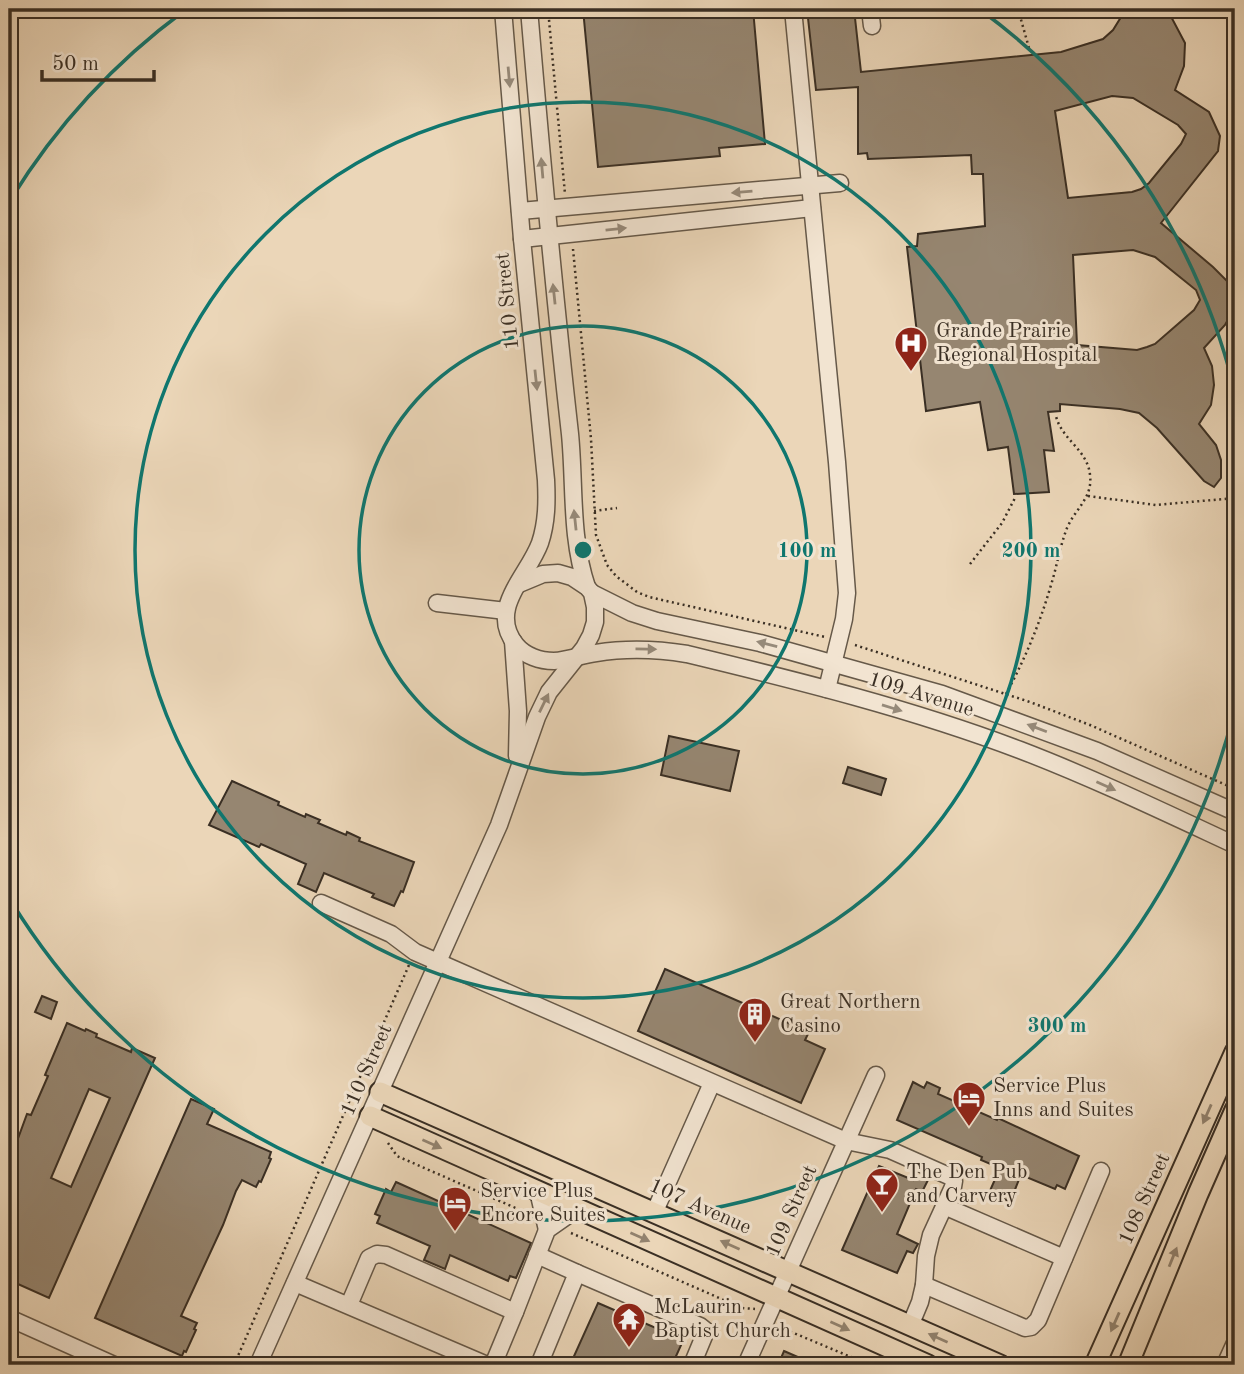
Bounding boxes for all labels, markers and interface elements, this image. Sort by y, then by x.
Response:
scale bar [42,38,154,82]
text: 50 m [52,54,99,75]
one-way arrow [504,66,515,88]
one-way arrow [536,156,547,178]
one-way arrow [731,187,753,198]
one-way arrow [605,223,627,234]
street label: 110 Street [492,251,524,351]
one-way arrow [548,282,559,304]
place label: Grande Prairie Regional Hospital [936,321,1098,366]
hospital icon: Grande Prairie Regional Hospital [892,324,930,373]
one-way arrow [531,369,542,391]
one-way arrow [569,509,580,531]
centre of rings [571,538,595,562]
text: 100 m [777,541,837,562]
text: 200 m [1001,541,1061,562]
one-way arrow [756,638,778,649]
one-way arrow [635,644,657,655]
street label: 109 Avenue [866,669,976,721]
one-way arrow [539,693,550,713]
one-way arrow [882,703,903,713]
one-way arrow [1027,722,1048,733]
one-way arrow [1096,780,1116,792]
place label: Great Northern Casino [780,992,921,1037]
building icon: Great Northern Casino [736,995,774,1044]
text: 300 m [1027,1016,1087,1037]
street label: 110 Street [337,1021,397,1119]
place label: Service Plus Inns and Suites [993,1076,1134,1121]
hotel icon: Service Plus Inns and Suites [950,1079,988,1128]
one-way arrow [1201,1104,1212,1125]
one-way arrow [422,1138,442,1150]
street label: 108 Street [1115,1150,1175,1248]
street label: 109 Street [762,1162,822,1260]
place label: The Den Pub and Carvery [906,1162,1027,1207]
bar icon: The Den Pub and Carvery [863,1165,901,1214]
street label: 107 Avenue [646,1175,754,1239]
place label: Service Plus Encore Suites [480,1181,606,1226]
hotel icon: Service Plus Encore Suites [436,1184,474,1233]
one-way arrow [630,1231,650,1243]
one-way arrow [720,1239,740,1251]
one-way arrow [1167,1246,1178,1267]
place label: McLaurin Baptist Church [654,1297,791,1342]
temple icon: McLaurin Baptist Church [610,1300,648,1349]
one-way arrow [1109,1312,1121,1332]
one-way arrow [829,1321,850,1332]
one-way arrow [928,1332,948,1344]

